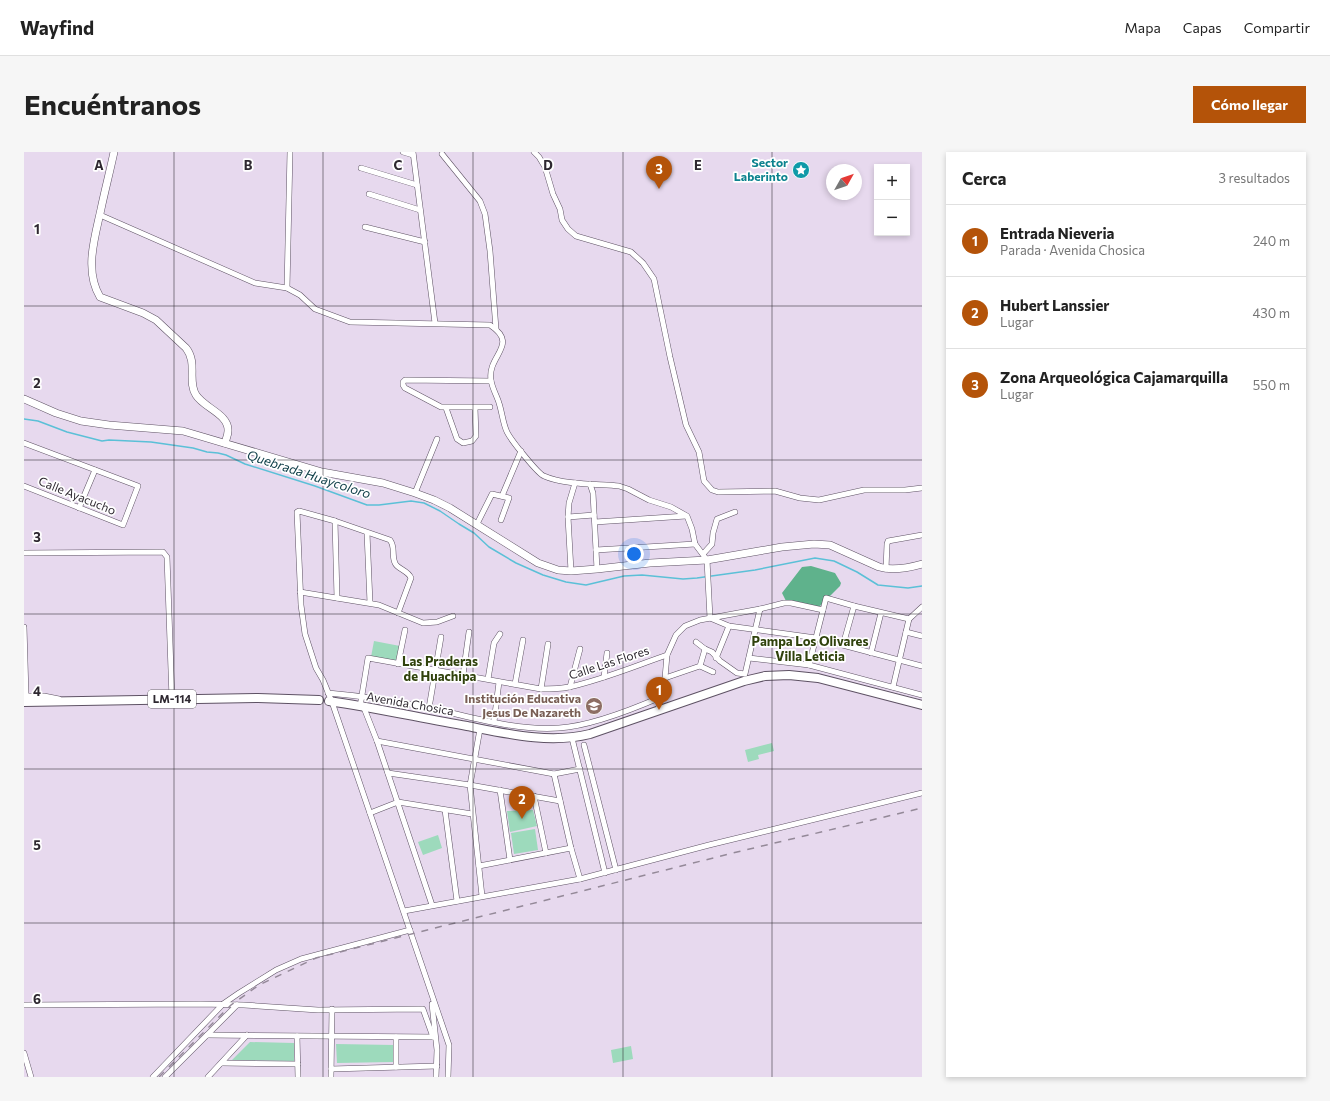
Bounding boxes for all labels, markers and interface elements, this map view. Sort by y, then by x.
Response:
text: Wayfind [20,16,94,39]
text: Mapa [1125,19,1161,36]
text: Capas [1183,19,1222,36]
text: Compartir [1244,19,1310,36]
button: Cómo llegar [1193,86,1306,123]
text: Encuéntranos [24,87,201,121]
place label: Sector Laberinto [734,155,788,183]
pin: 3 [646,156,672,189]
text: A [94,157,104,173]
text: B [244,157,253,173]
text: C [394,157,403,173]
text: D [543,157,553,173]
text: E [694,157,702,173]
place icon: Sector Laberinto [791,160,811,180]
north arrow [826,164,862,200]
map controls [874,164,910,236]
button: + [874,164,910,200]
text: Cerca [962,168,1007,189]
text: 3 resultados [1219,170,1290,186]
button: − [874,200,910,236]
text: 1 [34,221,40,237]
text: Entrada Nieveria [1000,224,1115,242]
text: 1 [972,233,978,249]
text: 240 m [1253,233,1290,249]
text: Parada · Avenida Chosica [1000,242,1145,258]
text: Hubert Lanssier [1000,296,1109,314]
text: 2 [971,305,979,321]
text: 430 m [1252,305,1290,321]
text: Lugar [1000,314,1034,330]
text: Zona Arqueológica Cajamarquilla [1000,368,1228,386]
text: 2 [33,375,41,391]
text: 3 [971,377,979,393]
text: 550 m [1253,377,1290,393]
text: Lugar [1000,386,1034,402]
water label: Quebrada Huaycoloro [245,446,373,502]
street label: Calle Ayacucho [37,473,118,517]
text: 3 [33,529,41,545]
your location [624,544,644,564]
district label: Pampa Los Olivares Villa Leticia [752,633,869,664]
street label: Calle Las Flores [567,642,651,682]
district label: Las Praderas de Huachipa [402,653,478,684]
pin: 1 [646,677,672,710]
text: 4 [33,683,41,699]
street label: Avenida Chosica [365,688,455,718]
road number: LM-114 [148,690,196,708]
place label: Institución Educativa Jesus De Nazareth [465,691,581,720]
school or university icon: Institución Educativa Jesus De Nazareth [584,696,604,716]
pin: 2 [509,786,535,819]
text: 5 [33,837,41,853]
text: 6 [33,991,41,1007]

